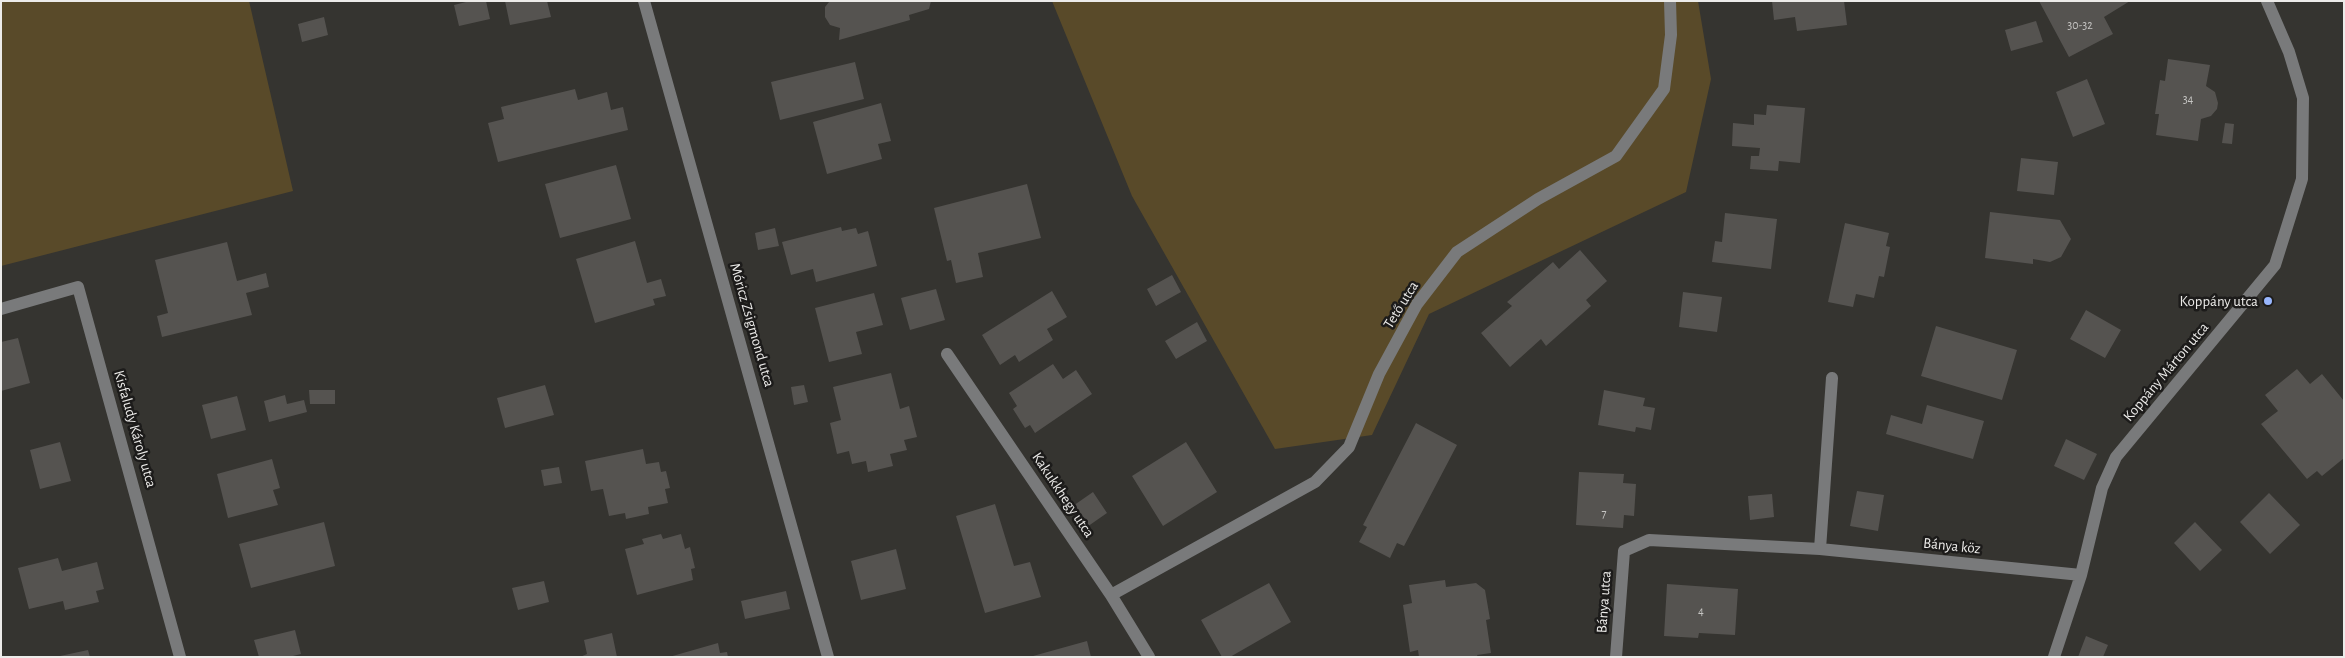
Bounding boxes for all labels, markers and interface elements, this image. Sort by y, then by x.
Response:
house number: 30-32 [2067,18,2093,32]
house number: 34 [2183,92,2193,106]
street label: Móricz Zsigmond utca [726,261,778,389]
street label: Tető utca [1379,278,1423,332]
place label: Koppány utca [2180,292,2258,310]
marker: Koppány utca [2262,295,2274,307]
street label: Koppány Márton utca [2119,319,2213,425]
street label: Kisfaludy Károly utca [110,368,160,490]
street label: Kakukkhegy utca [1028,449,1098,541]
house number: 7 [1601,506,1607,520]
street label: Bánya köz [1922,534,1982,558]
street label: Bánya utca [1593,570,1615,634]
house number: 4 [1698,604,1704,618]

